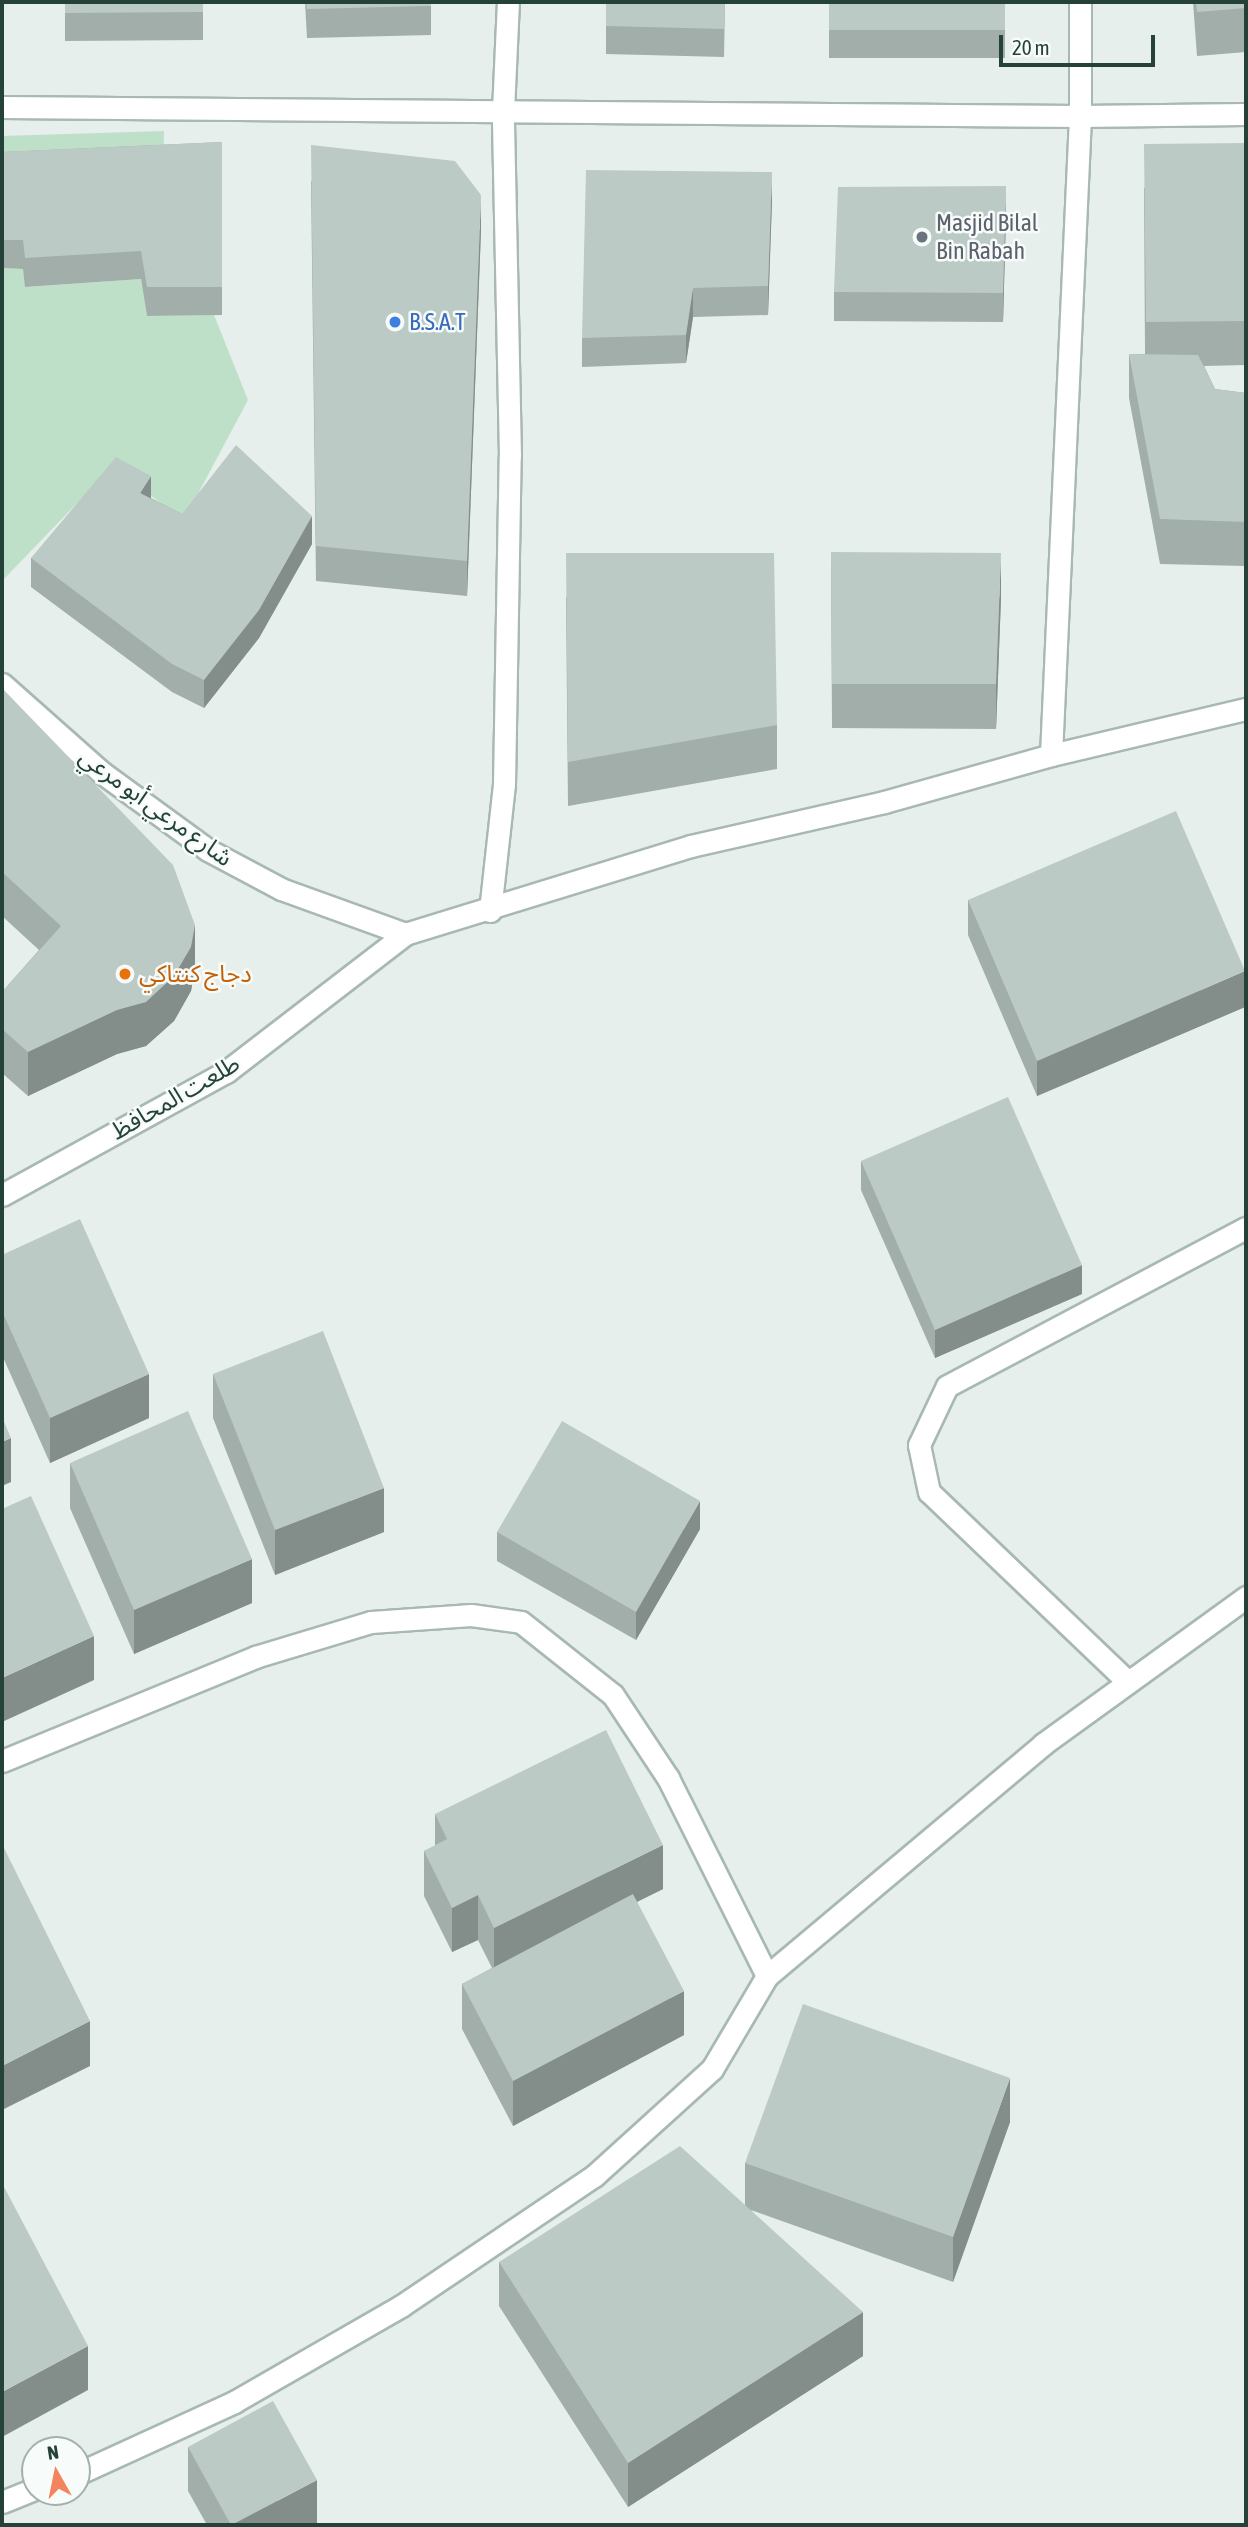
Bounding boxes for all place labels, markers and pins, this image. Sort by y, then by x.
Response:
place label: Masjid Bilal Bin Rabah [936,209,1038,265]
marker: Masjid Bilal Bin Rabah [914,229,930,245]
place label: B.S.A.T [409,308,466,336]
marker: B.S.A.T [387,314,403,330]
place label: دجاج كنتاكي [139,960,252,988]
marker: دجاج كنتاكي [117,966,133,982]

